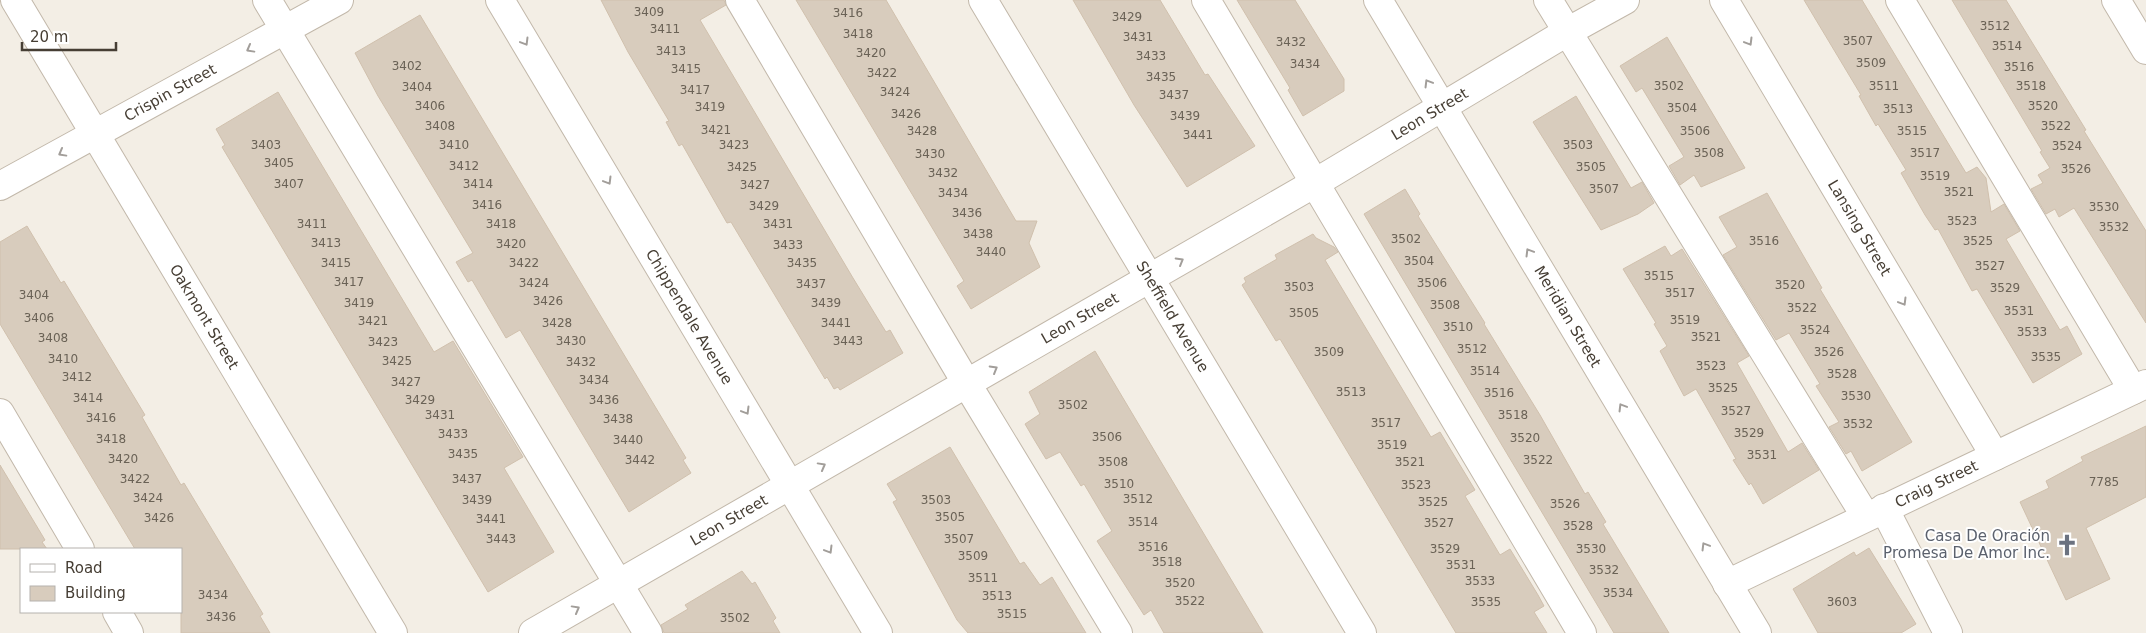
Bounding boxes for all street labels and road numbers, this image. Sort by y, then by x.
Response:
street label: Crispin Street [121,60,219,125]
street label: Leon Street [1388,84,1472,144]
street label: Lansing Street [1824,177,1895,279]
street label: Chippendale Avenue [642,246,737,388]
street label: Sheffield Avenue [1132,258,1213,375]
street label: Oakmont Street [166,261,243,373]
street label: Meridian Street [1530,262,1605,371]
street label: Leon Street [1038,289,1122,348]
street label: Craig Street [1892,457,1981,512]
street label: Leon Street [687,491,771,550]

